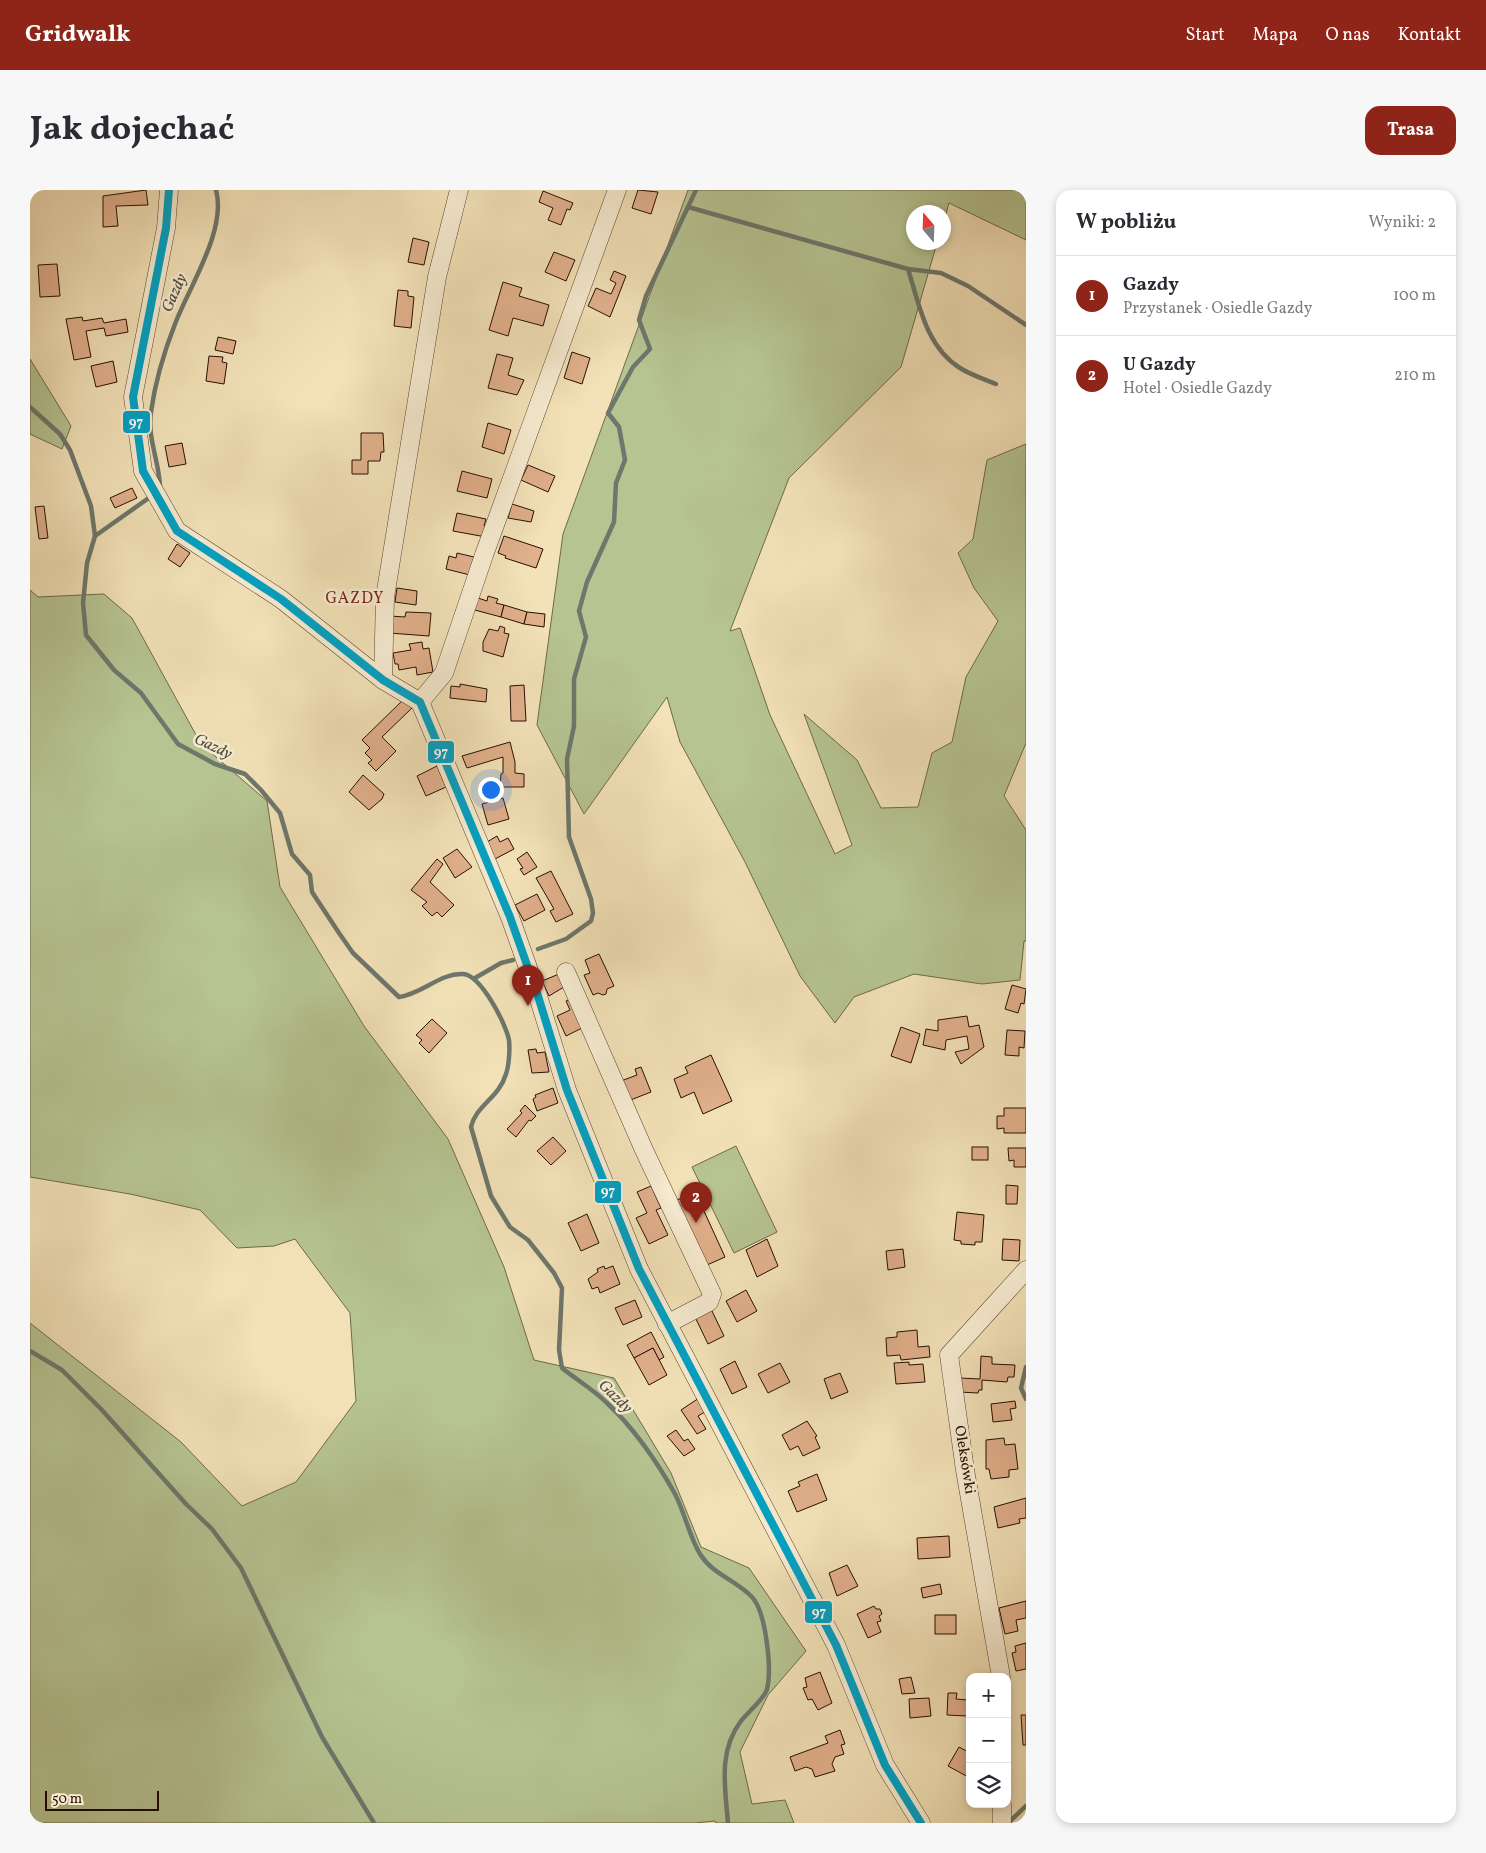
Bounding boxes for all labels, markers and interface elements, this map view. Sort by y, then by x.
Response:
text: Gridwalk [25,18,131,52]
text: Start [1186,23,1225,48]
text: Mapa [1253,23,1298,48]
text: O nas [1326,23,1370,48]
text: Kontakt [1398,23,1461,48]
text: Jak dojechać [30,106,234,154]
button: Trasa [1365,106,1456,155]
north arrow [906,205,951,250]
text: W pobliżu [1076,208,1176,237]
text: Wyniki: 2 [1368,212,1436,234]
water label: Gazdy [157,270,193,316]
text: Gazdy [1123,272,1179,298]
text: 1 [1089,285,1095,307]
text: 100 m [1393,285,1436,307]
text: Przystanek · Osiedle Gazdy [1123,298,1312,320]
text: U Gazdy [1123,352,1196,378]
text: 2 [1088,365,1096,387]
text: 210 m [1394,365,1436,387]
text: Hotel · Osiedle Gazdy [1123,378,1272,400]
line badge: 97 [122,410,151,434]
text: 97 [129,414,144,433]
district label: GAZDY [326,588,384,610]
water label: Gazdy [190,729,236,765]
line badge: 97 [427,740,455,764]
text: 97 [434,744,449,763]
your location [478,777,504,803]
pin: 1 [512,965,544,1006]
line badge: 97 [594,1180,622,1204]
pin: 2 [680,1182,712,1223]
text: 97 [601,1183,616,1202]
water label: Gazdy [593,1375,637,1419]
street label: Oleksówki [948,1424,980,1496]
line badge: 97 [804,1600,833,1624]
text: 97 [812,1604,827,1623]
map controls [966,1673,1011,1808]
button: + [966,1673,1011,1718]
button: − [966,1718,1011,1763]
button: layers [966,1763,1011,1808]
scale bar [45,1788,159,1811]
text: 50 m [52,1790,82,1809]

